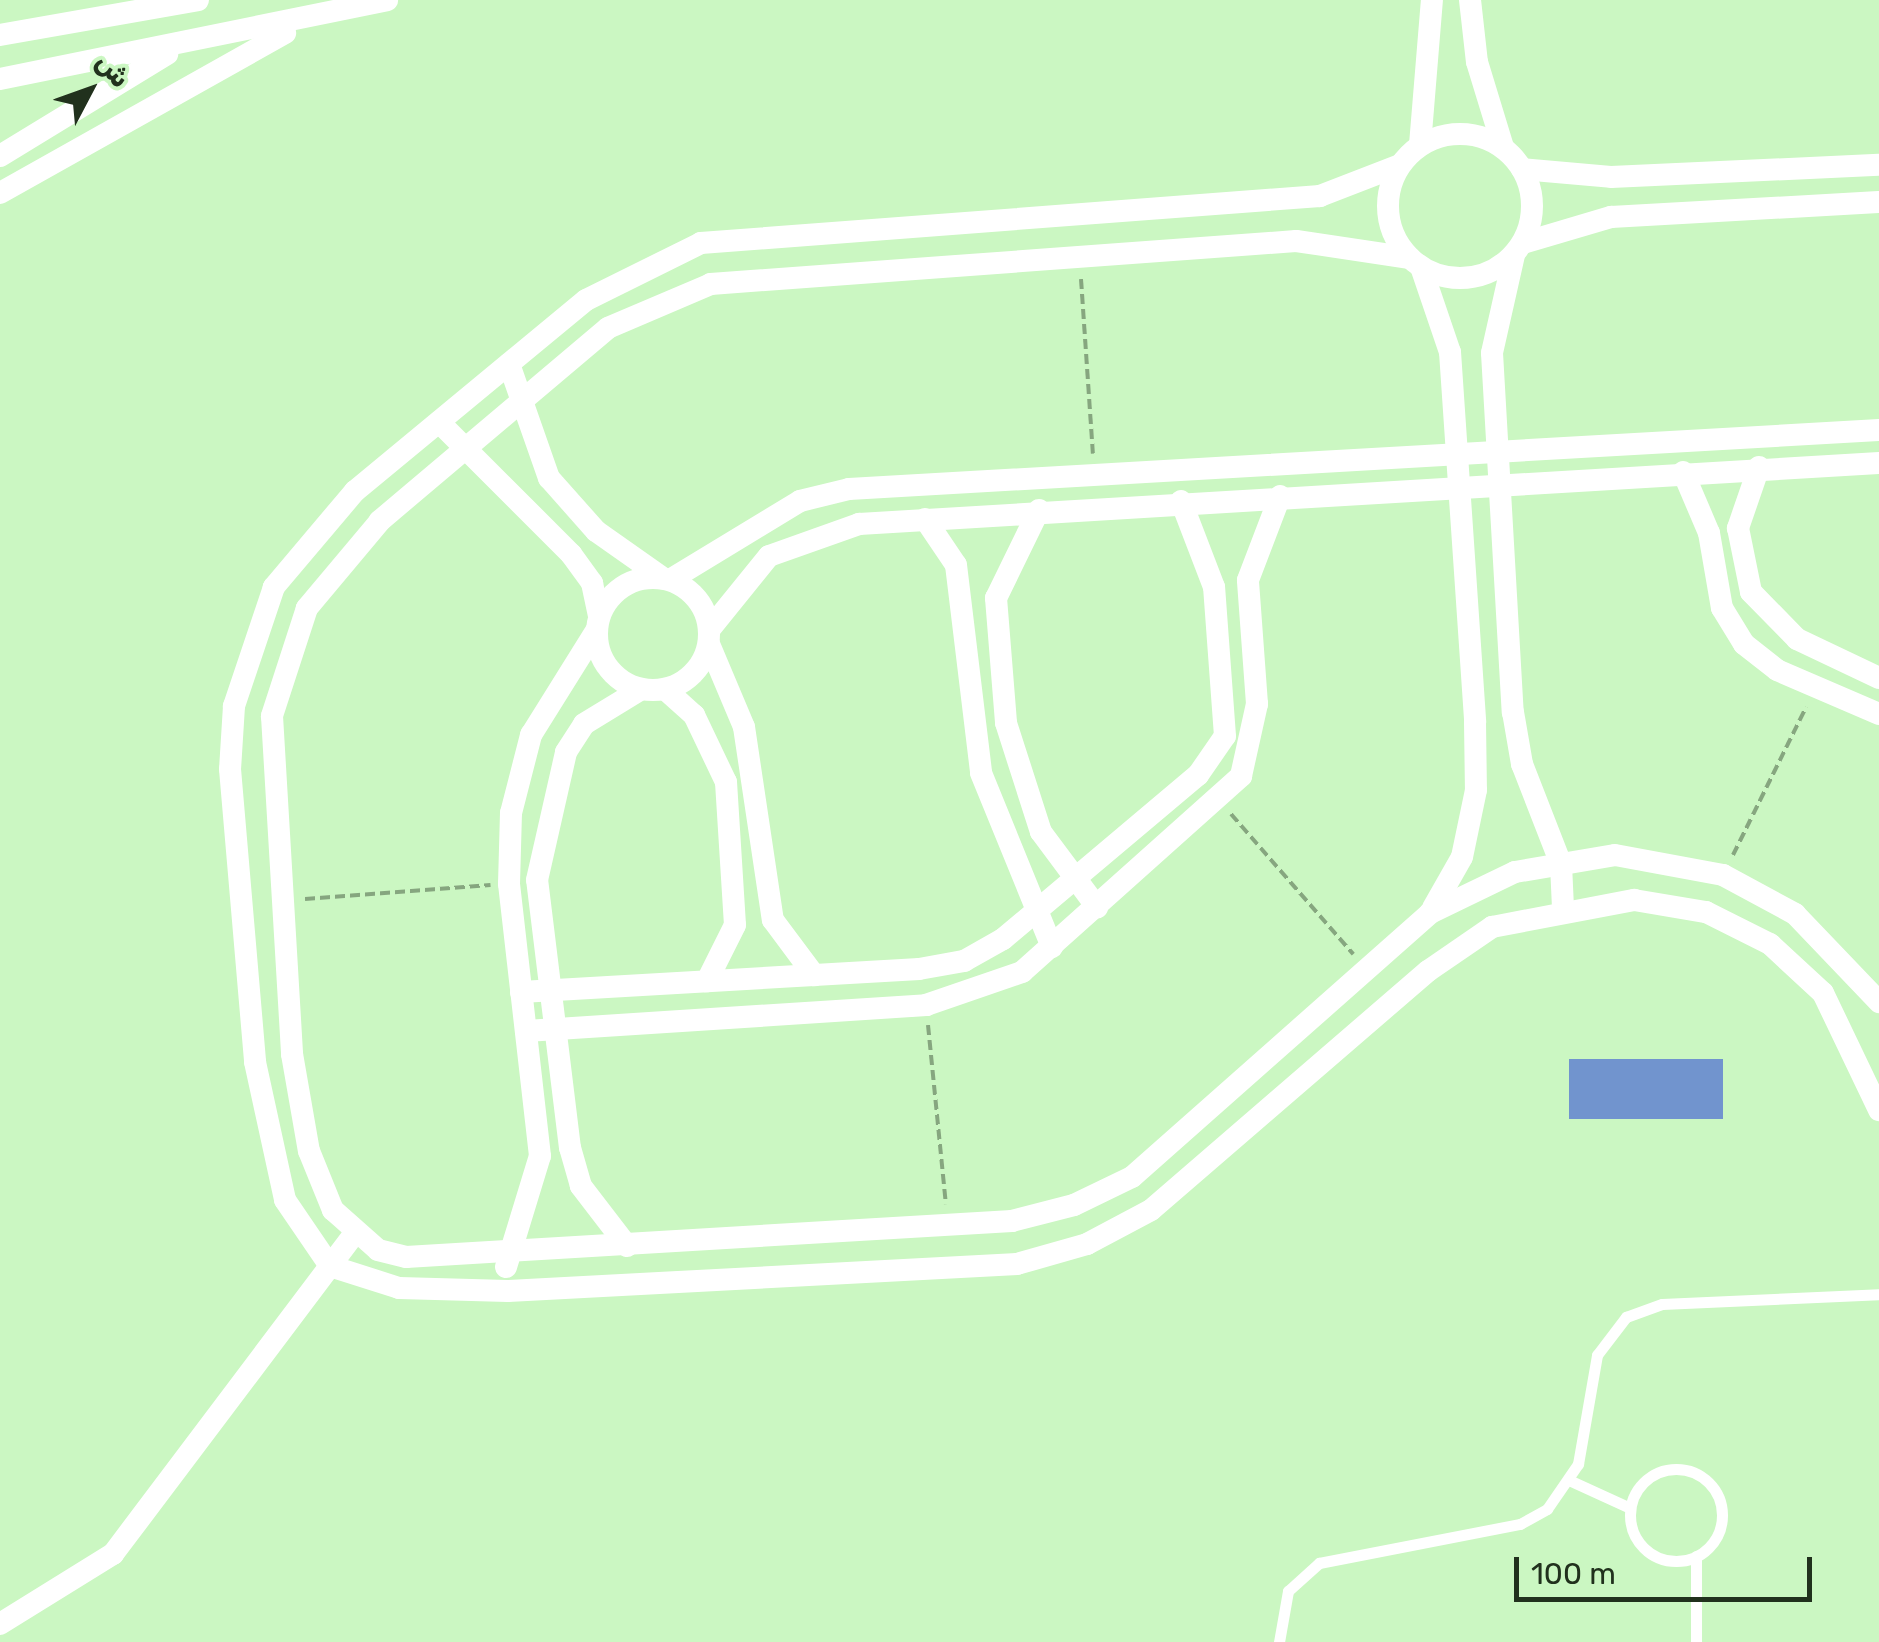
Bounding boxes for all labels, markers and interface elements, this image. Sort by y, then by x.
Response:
north arrow [40,40,140,140]
text: ش [89,46,137,94]
scale bar [1519,1537,1816,1599]
text: 100 m [1531,1556,1616,1592]

